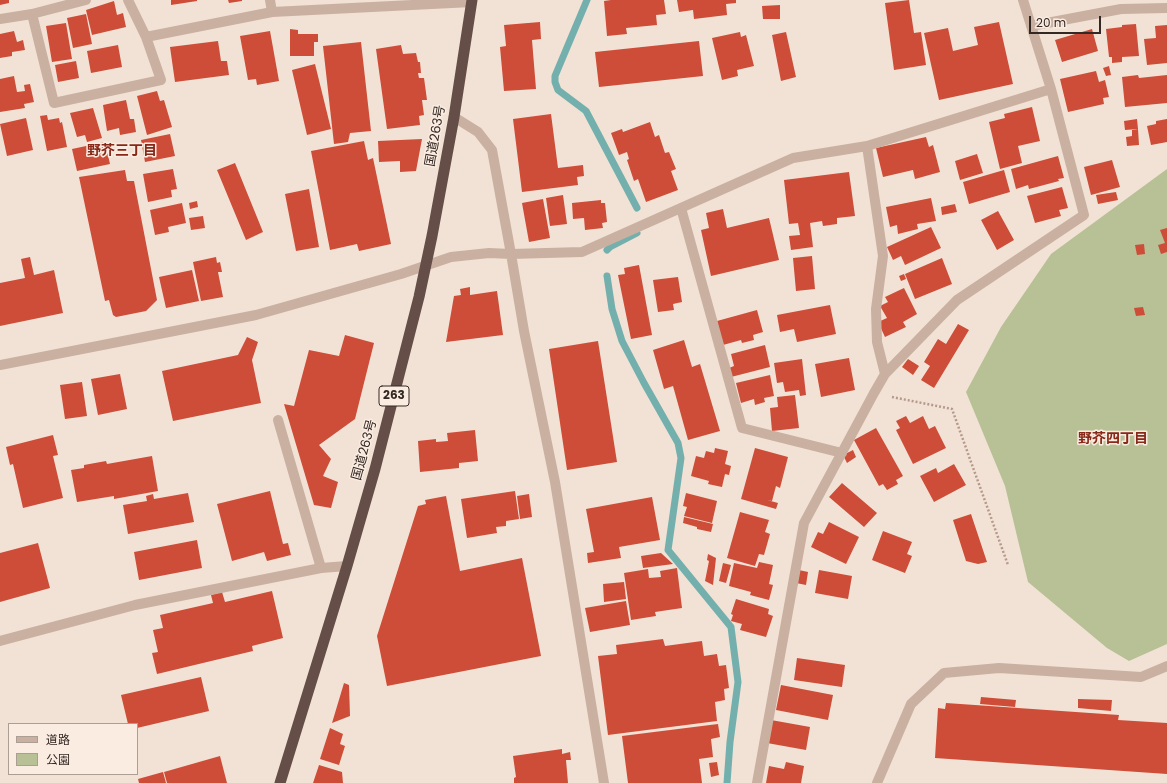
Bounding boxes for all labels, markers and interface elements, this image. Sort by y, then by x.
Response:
scale bar [1031,8,1103,34]
text: 20 m [1036,14,1066,31]
street label: 国道263号 [423,104,449,168]
district label: 野芥三丁目 [87,143,157,159]
road number: 263 [379,386,409,406]
street label: 国道263号 [349,418,381,482]
district label: 野芥四丁目 [1078,431,1148,447]
legend [8,723,138,775]
text: 道路 [46,731,70,748]
text: 公園 [46,751,70,768]

